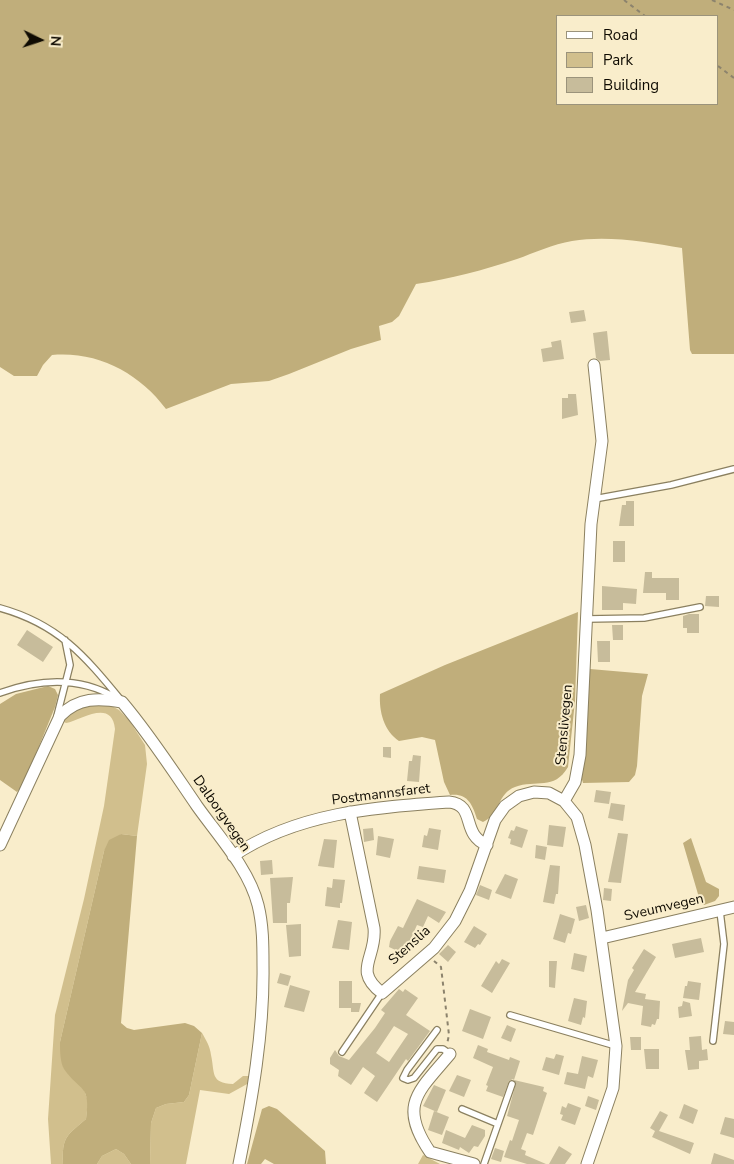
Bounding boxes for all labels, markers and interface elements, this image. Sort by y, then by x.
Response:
north arrow [15,15,65,65]
legend [556,15,719,105]
text: Road [603,25,638,45]
text: N [46,35,65,47]
text: Park [603,50,633,70]
text: Building [603,75,659,95]
street label: Stenslivegen [553,684,577,766]
street label: Dalborgvegen [189,773,253,855]
street label: Postmannsfaret [331,781,431,809]
street label: Sveumvegen [623,891,705,925]
street label: Stenslia [386,923,434,969]

